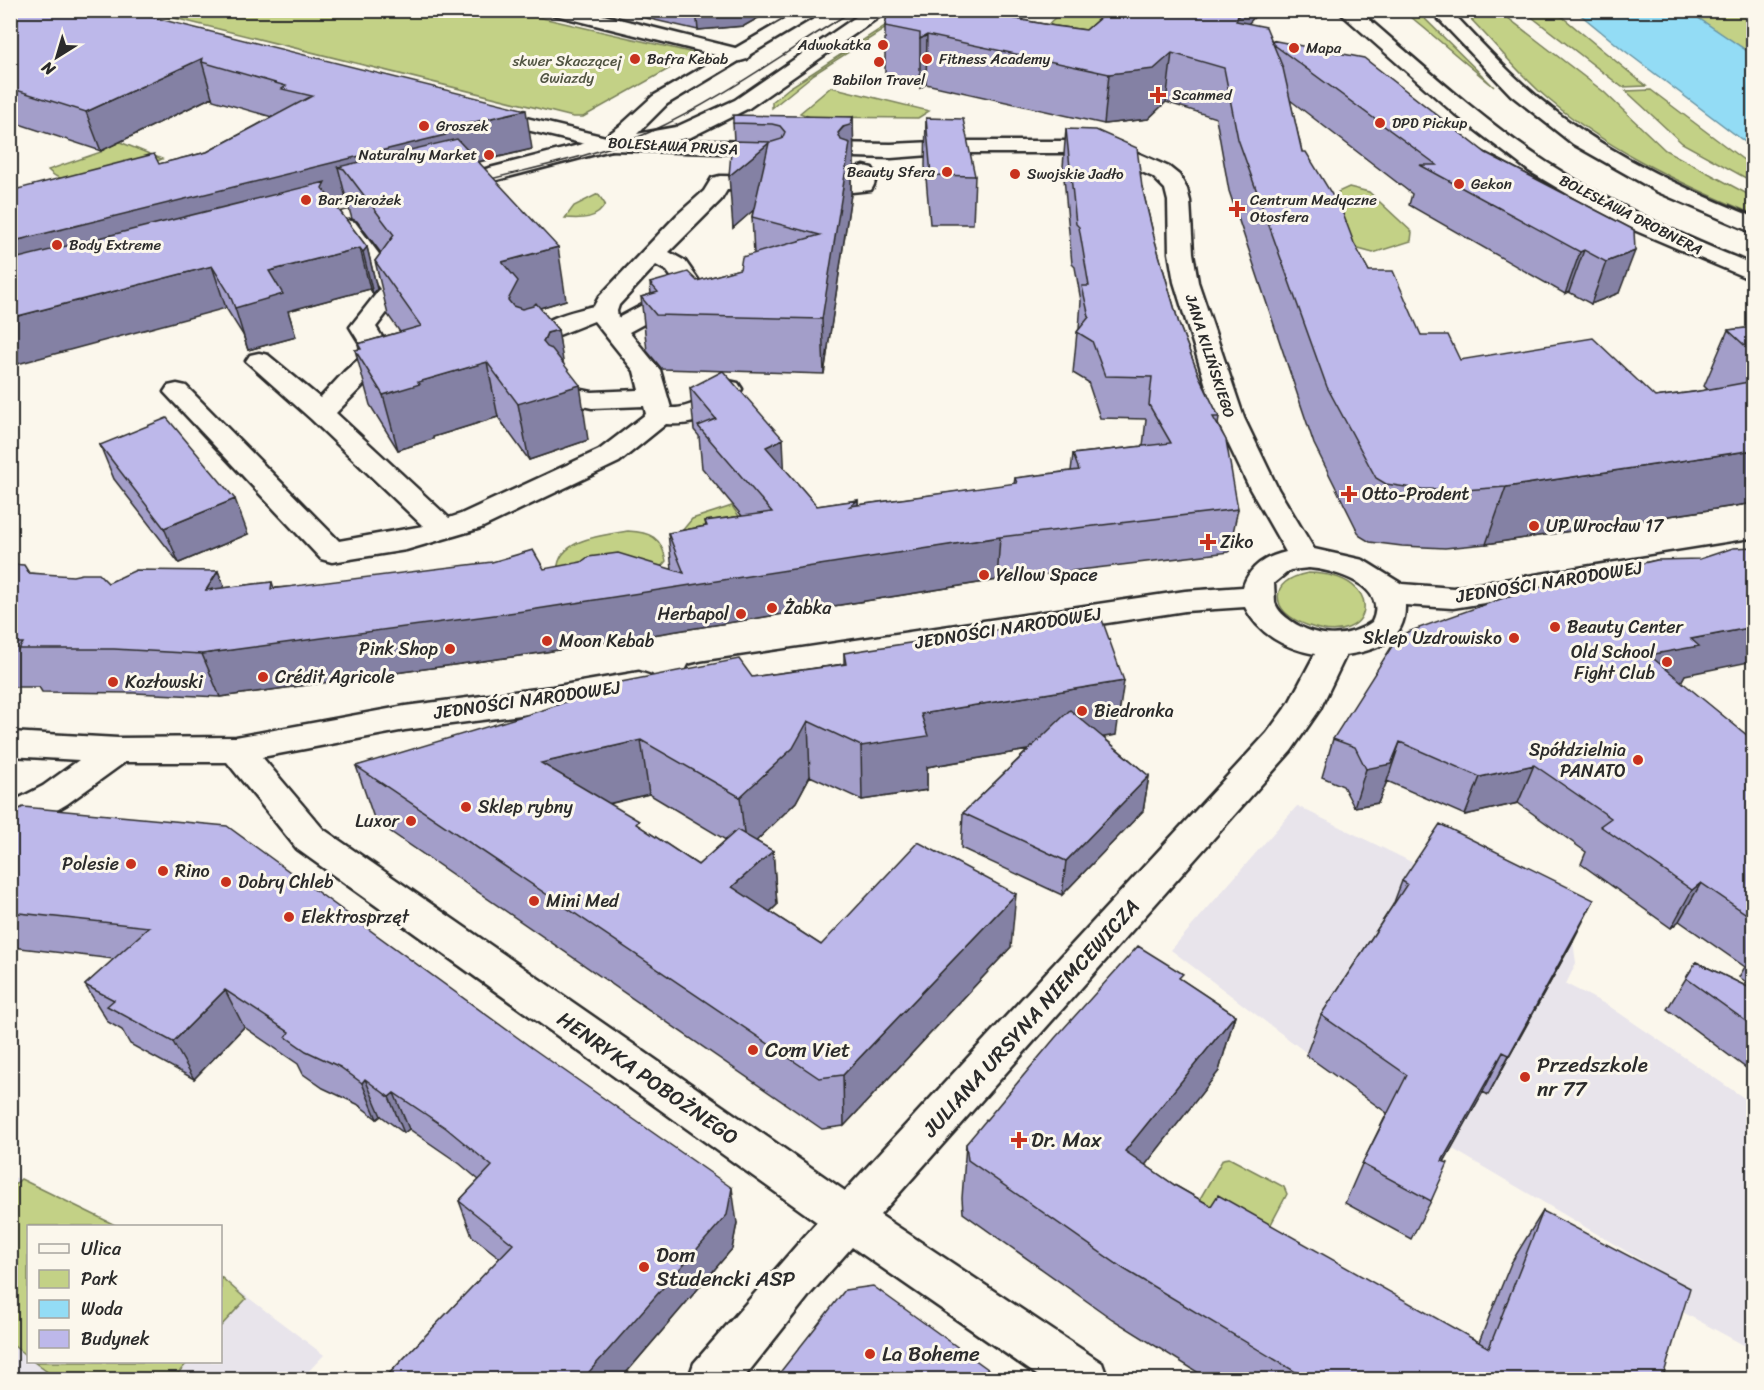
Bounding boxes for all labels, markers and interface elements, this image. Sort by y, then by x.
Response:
north arrow [27,27,87,87]
place label: Adwokatka [797,32,871,58]
place label: Mapa [1306,35,1342,61]
marker: Adwokatka [876,38,890,52]
marker: Mapa [1287,41,1301,55]
place label: Bafra Kebab [647,46,728,72]
place label: Fitness Academy [939,46,1051,72]
park label: skwer Skaczącej Gwiazdy [511,48,622,91]
marker: Bafra Kebab [628,52,642,66]
marker: Fitness Academy [920,52,934,66]
text: N [34,53,62,84]
marker: Babilon Travel [872,55,886,69]
place label: Babilon Travel [833,67,926,93]
place label: Scanmed [1172,82,1233,108]
marker: Scanmed [1149,86,1167,104]
place label: DPD Pickup [1392,110,1467,136]
place label: Groszek [436,113,490,139]
marker: DPD Pickup [1373,116,1387,130]
marker: Groszek [417,119,431,133]
street label: BOLESŁAWA PRUSA [607,130,739,162]
place label: Naturalny Market [359,142,477,168]
marker: Naturalny Market [482,148,496,162]
place label: Beauty Sfera [847,159,935,185]
place label: Swojskie Jadło [1027,161,1124,187]
marker: Beauty Sfera [940,165,954,179]
marker: Swojskie Jadło [1008,167,1022,181]
street label: BOLESŁAWA DROBNERA [1555,168,1707,262]
place label: Gekon [1471,171,1512,197]
marker: Gekon [1452,177,1466,191]
place label: Bar Pierożek [318,187,402,213]
place label: Centrum Medyczne Otosfera [1250,187,1377,230]
marker: Bar Pierożek [299,193,313,207]
marker: Centrum Medyczne Otosfera [1228,200,1246,218]
place label: Body Extreme [69,232,162,258]
marker: Body Extreme [50,238,64,252]
street label: JANA KILIŃSKIEGO [1177,290,1242,421]
place label: Otto-Prodent [1362,478,1469,510]
marker: Otto-Prodent [1340,485,1358,503]
place label: UP Wrocław 17 [1546,510,1665,542]
marker: UP Wrocław 17 [1527,519,1541,533]
place label: Ziko [1220,526,1253,558]
marker: Ziko [1201,535,1215,549]
street label: JEDNOŚCI NARODOWEJ [1453,551,1645,613]
place label: Yellow Space [996,559,1098,591]
marker: Yellow Space [977,568,991,582]
place label: Żabka [784,592,832,624]
street label: JEDNOŚCI NARODOWEJ [912,597,1104,659]
place label: Herbapol [657,598,730,630]
marker: Żabka [765,601,779,615]
marker: Herbapol [734,607,748,621]
place label: Beauty Center [1567,611,1685,643]
marker: Beauty Center [1548,620,1562,634]
place label: Sklep Uzdrowisko [1363,622,1502,654]
place label: Moon Kebab [559,625,655,657]
marker: Sklep Uzdrowisko [1507,631,1521,645]
place label: Pink Shop [359,633,438,665]
marker: Moon Kebab [540,634,554,648]
place label: Old School Fight Club [1571,636,1656,689]
marker: Pink Shop [443,642,457,656]
marker: Old School Fight Club [1660,655,1674,669]
place label: Crédit Agricole [275,661,395,693]
place label: Kozłowski [125,666,204,698]
marker: Crédit Agricole [256,670,270,684]
street label: JEDNOŚCI NARODOWEJ [431,671,623,729]
marker: Kozłowski [106,675,120,689]
place label: Biedronka [1094,695,1174,727]
marker: Biedronka [1075,704,1089,718]
place label: Spółdzielnia PANATO [1529,734,1626,787]
marker: Spółdzielnia PANATO [1631,753,1645,767]
place label: Sklep rybny [478,791,573,823]
marker: Sklep rybny [459,800,473,814]
place label: Luxor [355,805,401,837]
marker: Luxor [404,814,418,828]
place label: Polesie [62,848,119,880]
place label: Rino [175,855,210,887]
marker: Polesie [124,857,138,871]
marker: Rino [156,864,170,878]
place label: Dobry Chleb [238,866,334,898]
marker: Dobry Chleb [219,875,233,889]
place label: Mini Med [546,885,620,917]
street label: JULIANA URSYNA NIEMCEWICZA [912,890,1149,1147]
marker: Mini Med [527,894,541,908]
place label: Elektrosprzęt [301,901,410,933]
marker: Elektrosprzęt [282,910,296,924]
street label: HENRYKA POBOŻNEGO [549,1001,747,1155]
place label: Cơm Viet [765,1031,850,1069]
marker: Cơm Viet [746,1043,760,1057]
place label: Przedszkole nr 77 [1537,1046,1648,1108]
marker: Przedszkole nr 77 [1518,1070,1532,1084]
place label: Dr. Max [1031,1121,1102,1159]
marker: Dr. Max [1012,1133,1026,1147]
legend [27,1225,222,1363]
text: Ulica [81,1233,122,1265]
place label: Dom Studencki ASP [656,1236,796,1298]
marker: Dom Studencki ASP [637,1260,651,1274]
text: Park [81,1263,118,1295]
text: Woda [81,1293,124,1325]
text: Budynek [81,1323,150,1355]
place label: La Boheme [882,1335,980,1373]
marker: La Boheme [863,1347,877,1361]

